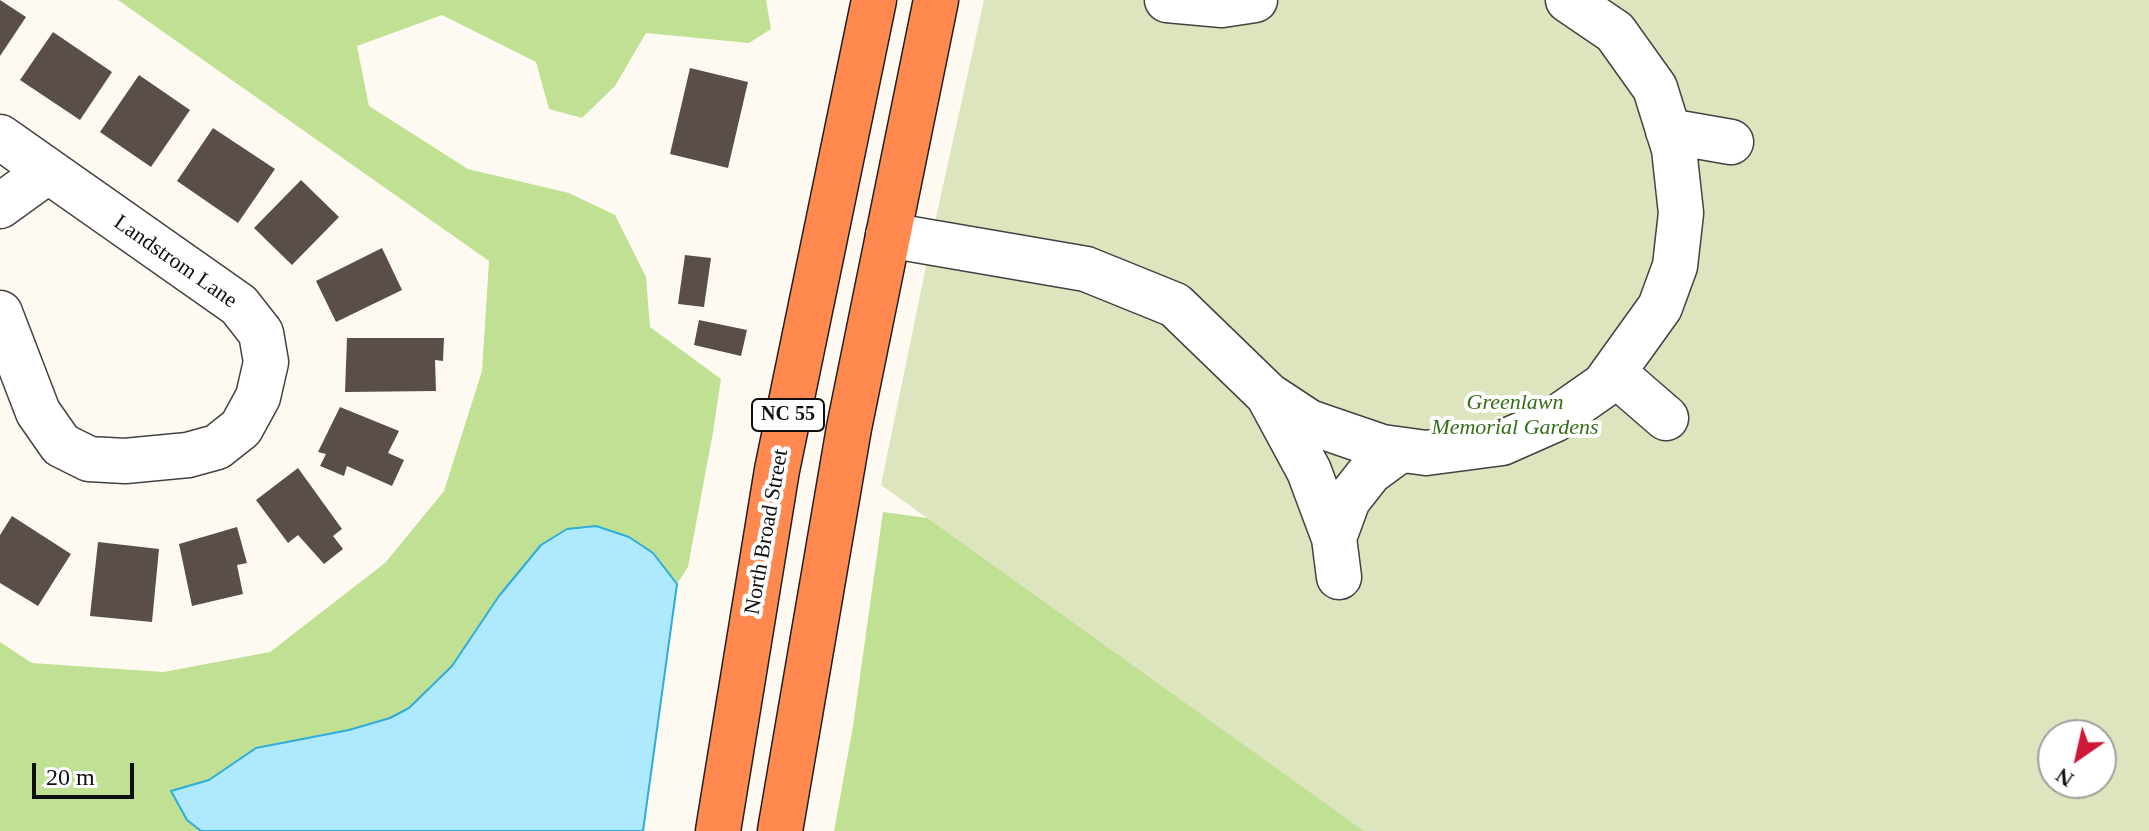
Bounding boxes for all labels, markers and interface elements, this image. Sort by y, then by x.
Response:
street label: Landstrom Lane [108,210,242,314]
park label: Greenlawn Memorial Gardens [1431,390,1599,442]
road number: NC 55 [752,399,824,431]
street label: North Broad Street [739,447,795,617]
north arrow [2037,719,2117,799]
scale bar [36,747,138,797]
text: N [2051,763,2078,792]
text: 20 m [46,764,95,790]

